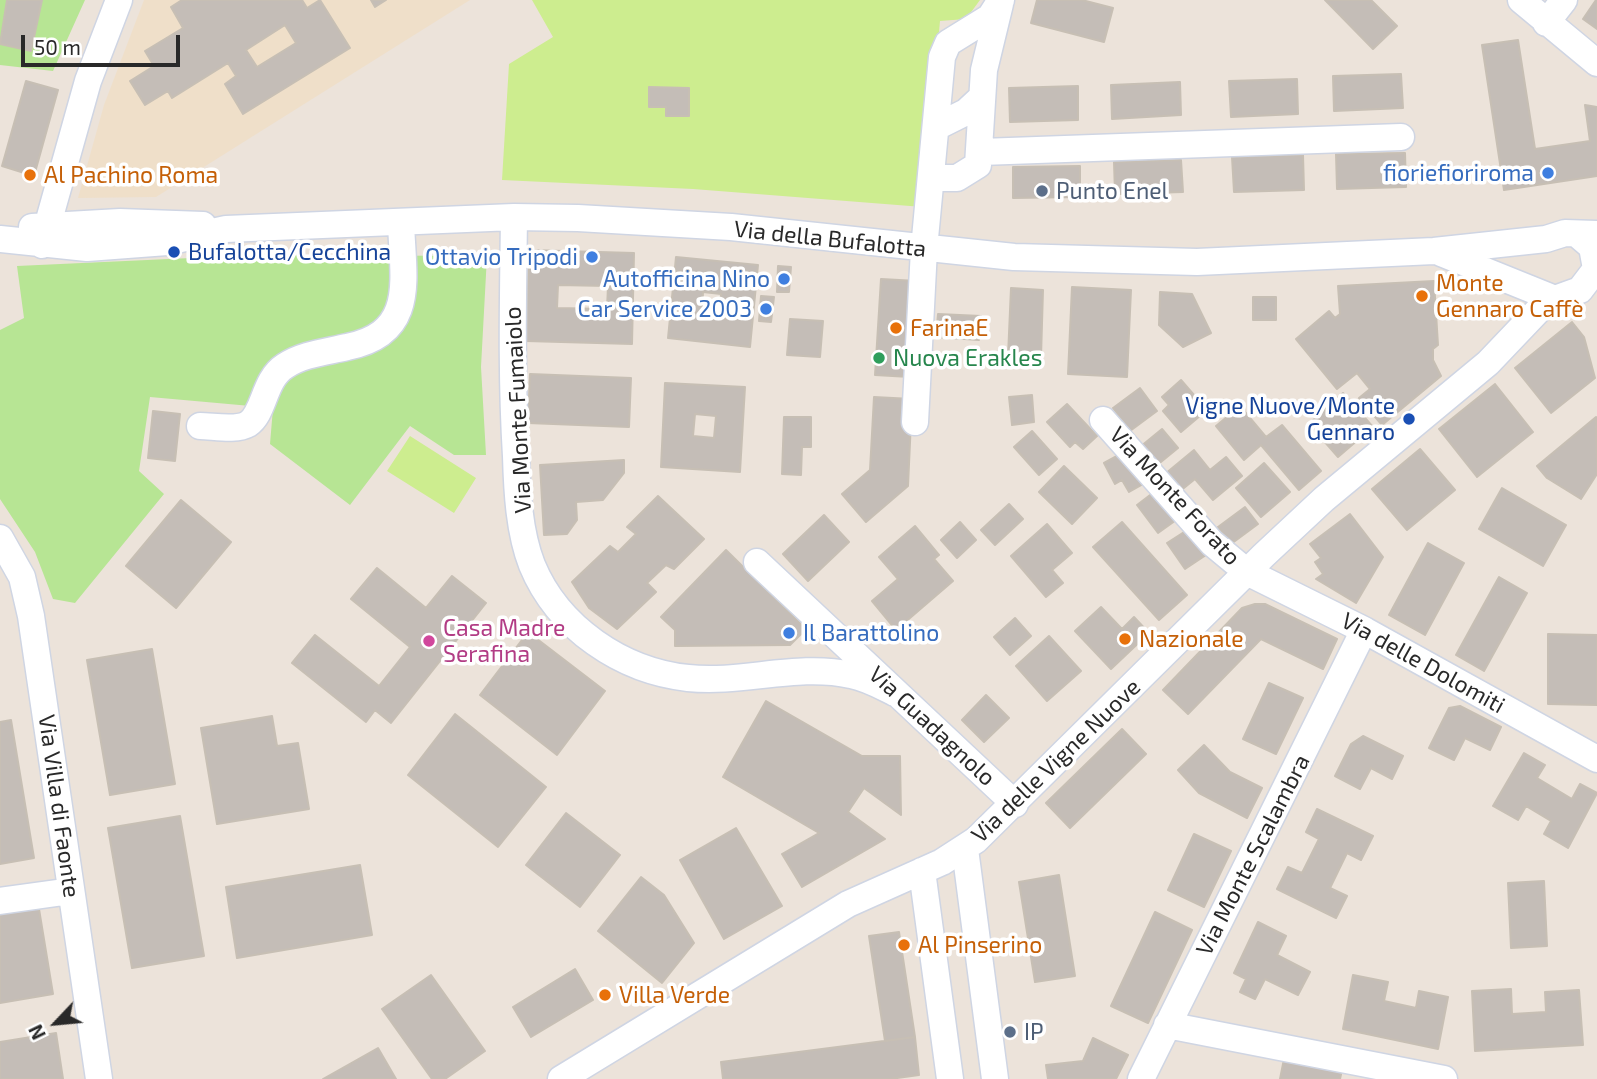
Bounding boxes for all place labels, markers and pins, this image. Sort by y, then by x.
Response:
place label: fioriefioriroma [1383,159,1534,187]
place label: Al Pachino Roma [44,161,218,189]
marker: fioriefioriroma [1540,165,1556,181]
marker: Al Pachino Roma [22,167,38,183]
place label: Punto Enel [1056,177,1168,205]
marker: Punto Enel [1034,183,1050,199]
place label: Bufalotta/Cecchina [188,238,391,266]
place label: Ottavio Tripodi [425,243,578,271]
marker: Bufalotta/Cecchina [166,244,182,260]
marker: Ottavio Tripodi [584,249,600,265]
place label: Autofficina Nino [603,265,770,293]
place label: Monte Gennaro Caffè [1436,269,1584,323]
marker: Autofficina Nino [776,271,792,287]
marker: Monte Gennaro Caffè [1414,288,1430,304]
place label: Car Service 2003 [578,295,752,323]
marker: Car Service 2003 [758,301,774,317]
place label: FarinaE [910,314,988,342]
marker: FarinaE [888,320,904,336]
place label: Nuova Erakles [893,344,1042,372]
marker: Nuova Erakles [871,350,887,366]
place label: Vigne Nuove/Monte Gennaro [1185,392,1395,446]
marker: Vigne Nuove/Monte Gennaro [1401,411,1417,427]
place label: Casa Madre Serafina [443,614,565,668]
place label: Il Barattolino [803,619,939,647]
marker: Il Barattolino [781,625,797,641]
place label: Nazionale [1139,625,1244,653]
marker: Nazionale [1117,631,1133,647]
marker: Casa Madre Serafina [421,633,437,649]
place label: Al Pinserino [918,931,1042,959]
marker: Al Pinserino [896,937,912,953]
place label: Villa Verde [619,981,730,1009]
marker: Villa Verde [597,987,613,1003]
place label: IP [1024,1018,1044,1046]
marker: IP [1002,1024,1018,1040]

